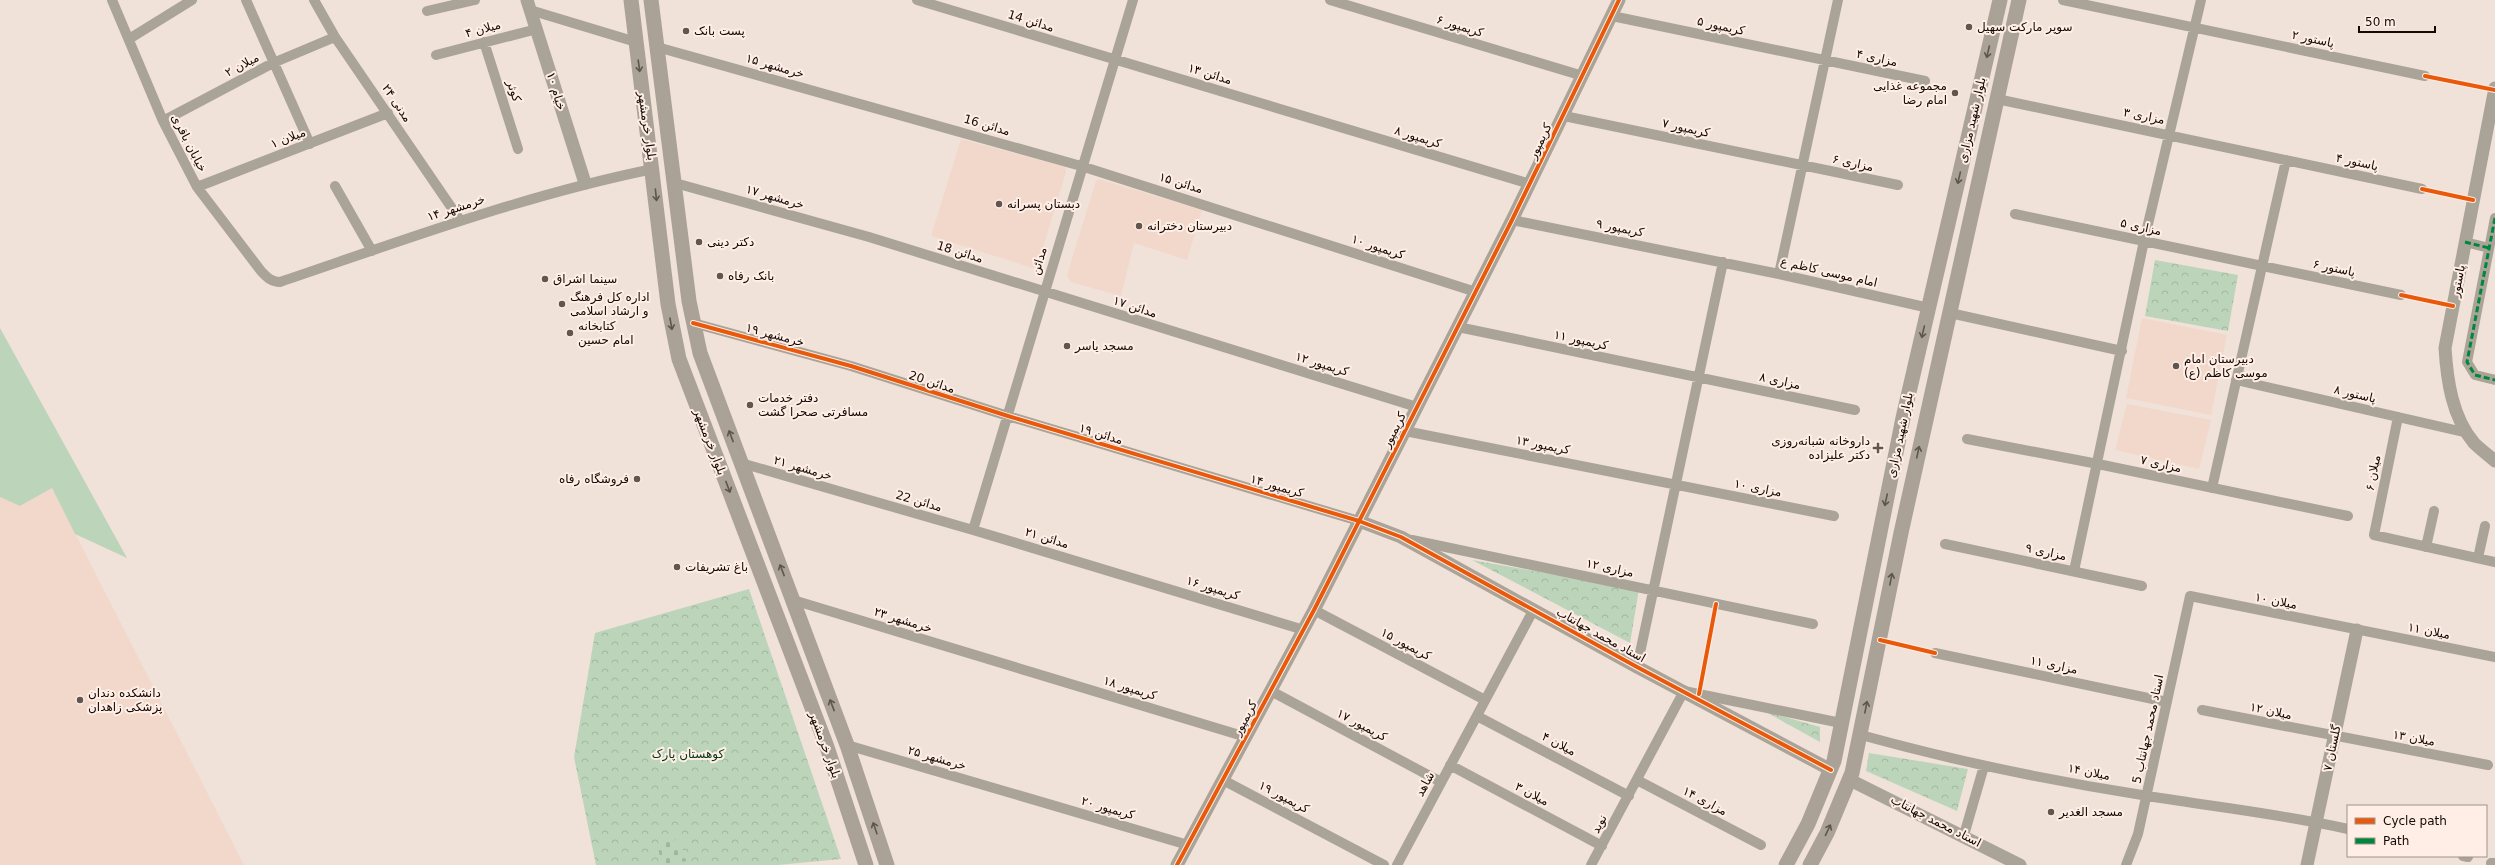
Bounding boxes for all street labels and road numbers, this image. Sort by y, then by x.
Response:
street label: مدائن 14 [1006,7,1056,36]
street label: کریمپور ۶ [1434,12,1486,41]
street label: کریمپور ۵ [1696,14,1746,39]
street label: میلان ۴ [464,18,502,40]
street label: پاستور ۲ [2290,28,2335,51]
street label: مزاری ۴ [1855,47,1899,70]
street label: میلان ۲ [223,50,261,80]
street label: خرمشهر ۱۵ [744,51,806,82]
street label: مدائن ۱۳ [1186,61,1234,88]
street label: خیام ۱۰ [544,70,568,112]
street label: بلوار شهید مزاری [1955,76,1990,164]
street label: کوثر [503,77,524,104]
street label: مدنی ۲۴ [379,81,415,125]
street label: بلوار خرمشهر [634,89,659,162]
street label: مزاری ۳ [2122,105,2166,128]
street label: خیابان باقری [168,112,210,175]
street label: مدائن 16 [962,112,1012,139]
street label: کریمپور ۷ [1661,116,1711,141]
street label: کریمپور [1525,120,1556,163]
street label: کریمپور ۸ [1392,123,1444,152]
street label: میلان ۱ [269,125,307,151]
street label: پاستور ۴ [2334,151,2379,174]
street label: مزاری ۶ [1831,152,1875,175]
street label: مدائن ۱۵ [1157,170,1205,197]
street label: خرمشهر ۱۷ [744,182,806,213]
street label: خرمشهر ۱۴ [425,192,487,225]
street label: مزاری ۵ [2119,216,2163,239]
street label: کریمپور ۹ [1595,217,1645,241]
street label: کریمپور ۱۰ [1349,232,1407,263]
street label: مدائن 18 [935,238,985,267]
street label: مدائن [1028,245,1051,277]
street label: امام موسی کاظم ع [1779,254,1879,291]
street label: پاستور ۶ [2311,257,2356,280]
street label: پاستور [2448,264,2469,300]
street label: مدائن ۱۷ [1111,293,1159,322]
street label: خرمشهر ۱۹ [744,320,806,350]
street label: کریمپور ۱۱ [1552,327,1610,354]
street label: کریمپور ۱۲ [1293,349,1351,380]
street label: مدائن 20 [907,368,957,397]
street label: مزاری ۸ [1758,370,1802,393]
street label: پاستور ۸ [2332,382,2377,407]
street label: بلوار شهید مزاری [1884,391,1917,479]
street label: بلوار خرمشهر [690,406,729,477]
street label: کریمپور [1379,410,1410,452]
street label: مدائن ۱۹ [1077,421,1125,448]
street label: کریمپور ۱۳ [1515,433,1572,458]
street label: خرمشهر ۲۱ [772,453,834,484]
street label: مزاری ۷ [2139,453,2183,476]
street label: میلان ۶ [2363,454,2383,492]
street label: کریمپور ۱۴ [1248,472,1306,501]
street label: مزاری ۱۰ [1733,477,1783,500]
street label: مدائن 22 [894,488,944,515]
street label: مدائن ۲۱ [1023,525,1071,552]
street label: مزاری ۹ [2024,541,2068,564]
street label: مزاری ۱۲ [1585,556,1635,581]
street label: کریمپور ۱۶ [1184,573,1242,604]
street label: میلان ۱۰ [2254,590,2298,612]
street label: خرمشهر ۲۳ [872,605,934,636]
street label: استاد محمد جهانتاب [1554,605,1648,665]
street label: میلان ۱۱ [2407,620,2451,642]
street label: کریمپور ۱۵ [1378,625,1434,664]
street label: مزاری ۱۱ [2029,653,2079,678]
street label: کریمپور ۱۸ [1101,673,1159,704]
street label: استاد محمد جهانتاب 5 [2130,673,2166,785]
street label: کریمپور [1229,698,1261,740]
street label: میلان ۱۲ [2249,700,2293,722]
street label: کریمپور ۱۷ [1334,706,1390,745]
street label: بلوار خرمشهر [805,709,844,781]
street label: گلستان ۷ [2320,723,2344,772]
street label: میلان ۱۳ [2392,727,2436,749]
street label: میلان ۴ [1540,729,1578,759]
street label: خرمشهر ۲۵ [906,743,968,774]
street label: میلان ۱۴ [2067,761,2111,783]
street label: شاهد [1413,769,1437,799]
street label: کریمپور ۱۹ [1256,778,1312,817]
street label: میلان ۳ [1513,779,1551,809]
street label: مزاری ۱۴ [1680,783,1730,819]
street label: استاد محمد جهانتاب [1888,792,1984,850]
street label: کریمپور ۲۰ [1079,794,1137,823]
street label: نوید [1588,812,1611,836]

